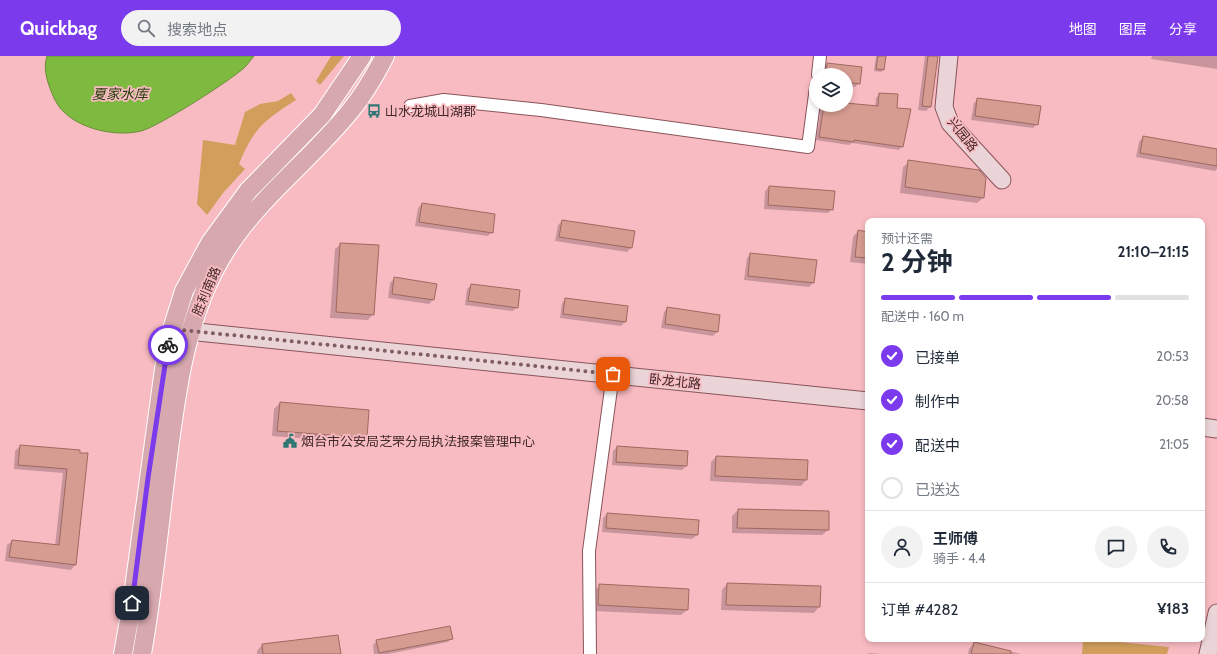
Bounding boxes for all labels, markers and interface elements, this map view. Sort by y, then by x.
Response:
search box [121,10,401,46]
text: Quickbag [20,17,97,40]
icon: search [135,17,157,39]
text: 地图 [1069,20,1097,38]
text: 图层 [1119,20,1147,38]
text: 分享 [1169,20,1197,38]
text: 搜索地点 [167,21,227,39]
map controls [809,68,853,112]
button: layers [809,68,853,112]
water label: 夏家水库 [92,85,150,103]
bus stop icon: 山水龙城山湖郡 [366,103,382,119]
place label: 山水龙城山湖郡 [385,103,476,119]
street label: 兴园路 [945,114,981,154]
text: 预计还需 [881,230,933,246]
text: 21:10–21:15 [1118,243,1189,261]
text: 2 分钟 [881,246,953,278]
street label: 胜利南路 [188,264,224,318]
text: 配送中 · 160 m [881,308,964,324]
courier [148,325,188,365]
icon: bike [157,334,179,356]
icon: check [881,345,903,367]
text: 20:53 [1156,348,1189,364]
text: 已接单 [915,349,960,367]
pin [596,357,630,391]
icon: bag [602,363,624,385]
street label: 卧龙北路 [648,370,702,392]
icon: check [881,389,903,411]
text: 20:58 [1155,392,1189,408]
text: 制作中 [915,393,960,411]
public building icon: 烟台市公安局芝罘分局执法报案管理中心 [282,433,298,449]
place label: 烟台市公安局芝罘分局执法报案管理中心 [301,433,535,449]
icon: check [881,433,903,455]
text: 21:05 [1159,436,1189,452]
text: 配送中 [915,437,960,455]
text: 已送达 [915,481,960,499]
button: person [881,526,923,568]
button: chat [1095,526,1137,568]
button: phone [1147,526,1189,568]
text: 王师傅 [933,530,978,548]
text: 骑手 · 4.4 [933,550,985,566]
pin [115,586,149,620]
icon: home [121,592,143,614]
text: ¥183 [1157,600,1189,618]
text: 订单 #4282 [881,601,958,619]

